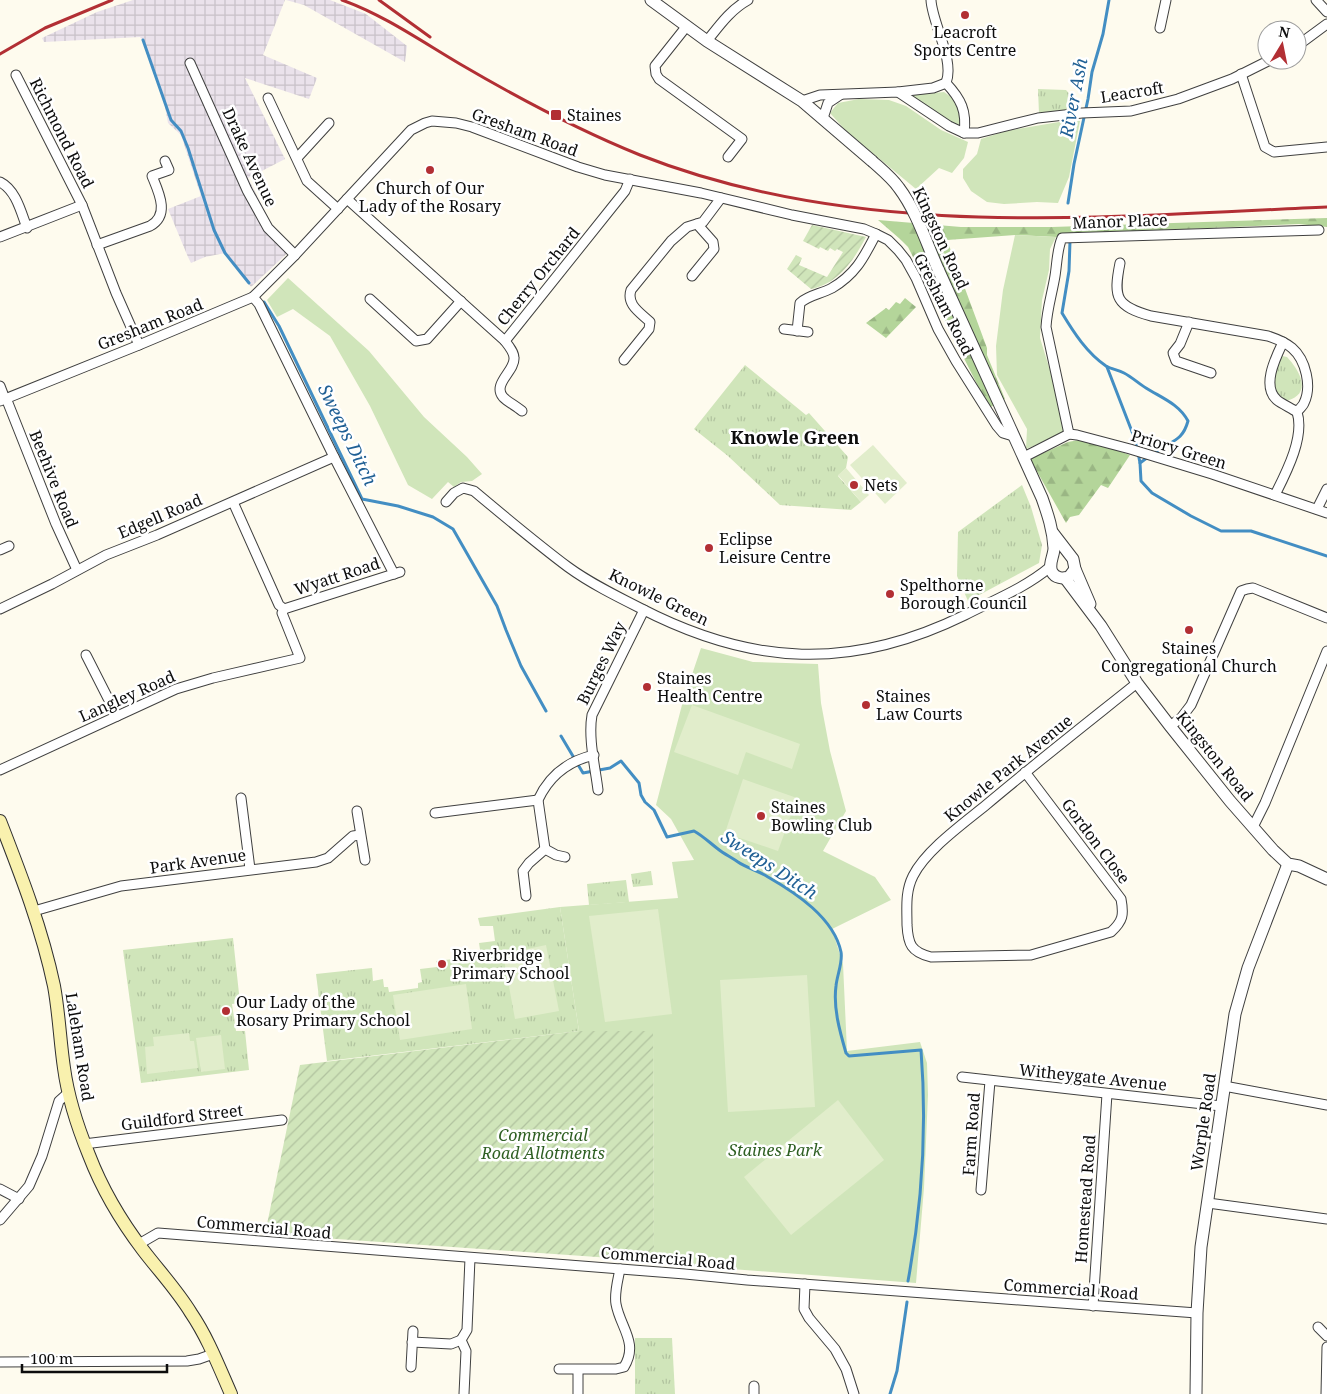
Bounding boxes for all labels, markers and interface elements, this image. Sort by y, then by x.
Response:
marker: Leacroft Sports Centre [959,9,971,21]
north arrow [1257,20,1307,70]
place label: Leacroft Sports Centre [914,21,1016,61]
text: N [1277,21,1291,42]
water label: River Ash [1053,56,1093,141]
street label: Richmond Road [25,74,99,192]
street label: Leacroft [1099,76,1166,108]
street label: Gresham Road [469,103,581,162]
street label: Drake Avenue [217,104,283,210]
place label: Staines [567,104,622,126]
marker: Staines [549,108,563,122]
marker: Church of Our Lady of the Rosary [424,164,436,176]
place label: Church of Our Lady of the Rosary [359,177,502,217]
street label: Kingston Road [908,183,974,293]
street label: Manor Place [1072,208,1168,234]
street label: Cherry Orchard [491,222,585,330]
street label: Gresham Road [909,249,979,359]
street label: Gresham Road [94,293,206,355]
water label: Sweeps Ditch [313,380,383,490]
street label: Priory Green [1129,424,1229,474]
district label: Knowle Green [731,425,859,449]
street label: Beehive Road [24,427,84,531]
place label: Nets [864,474,898,496]
marker: Nets [848,479,860,491]
street label: Edgell Road [114,488,206,544]
place label: Eclipse Leisure Centre [719,528,831,568]
marker: Eclipse Leisure Centre [703,542,715,554]
street label: Wyatt Road [291,552,383,600]
street label: Knowle Green [605,563,713,631]
place label: Spelthorne Borough Council [900,574,1027,614]
marker: Spelthorne Borough Council [884,588,896,600]
street label: Burges Way [571,617,631,708]
marker: Staines Congregational Church [1183,624,1195,636]
place label: Staines Congregational Church [1101,637,1277,677]
street label: Langley Road [75,665,179,727]
place label: Staines Health Centre [657,667,763,707]
marker: Staines Health Centre [641,681,653,693]
place label: Staines Law Courts [876,685,963,725]
marker: Staines Law Courts [860,699,872,711]
street label: Kingston Road [1172,706,1258,806]
street label: Knowle Park Avenue [939,709,1077,827]
street label: Gordon Close [1057,794,1135,888]
place label: Staines Bowling Club [771,796,872,836]
marker: Staines Bowling Club [755,810,767,822]
water label: Sweeps Ditch [717,824,822,904]
street label: Park Avenue [148,843,248,879]
place label: Riverbridge Primary School [452,944,569,984]
marker: Riverbridge Primary School [436,958,448,970]
street label: Laleham Road [61,991,99,1103]
place label: Our Lady of the Rosary Primary School [236,991,410,1031]
marker: Our Lady of the Rosary Primary School [220,1005,232,1017]
street label: Witheygate Avenue [1018,1058,1168,1096]
street label: Worple Road [1185,1071,1221,1172]
street label: Farm Road [957,1092,985,1176]
street label: Guildford Street [120,1099,245,1135]
park label: Commercial Road Allotments [480,1124,605,1164]
street label: Homestead Road [1070,1134,1100,1264]
park label: Staines Park [728,1139,823,1161]
street label: Commercial Road [196,1210,332,1244]
street label: Commercial Road [600,1241,736,1275]
street label: Commercial Road [1003,1273,1139,1305]
scale bar [22,1342,168,1374]
text: 100 m [30,1348,73,1368]

